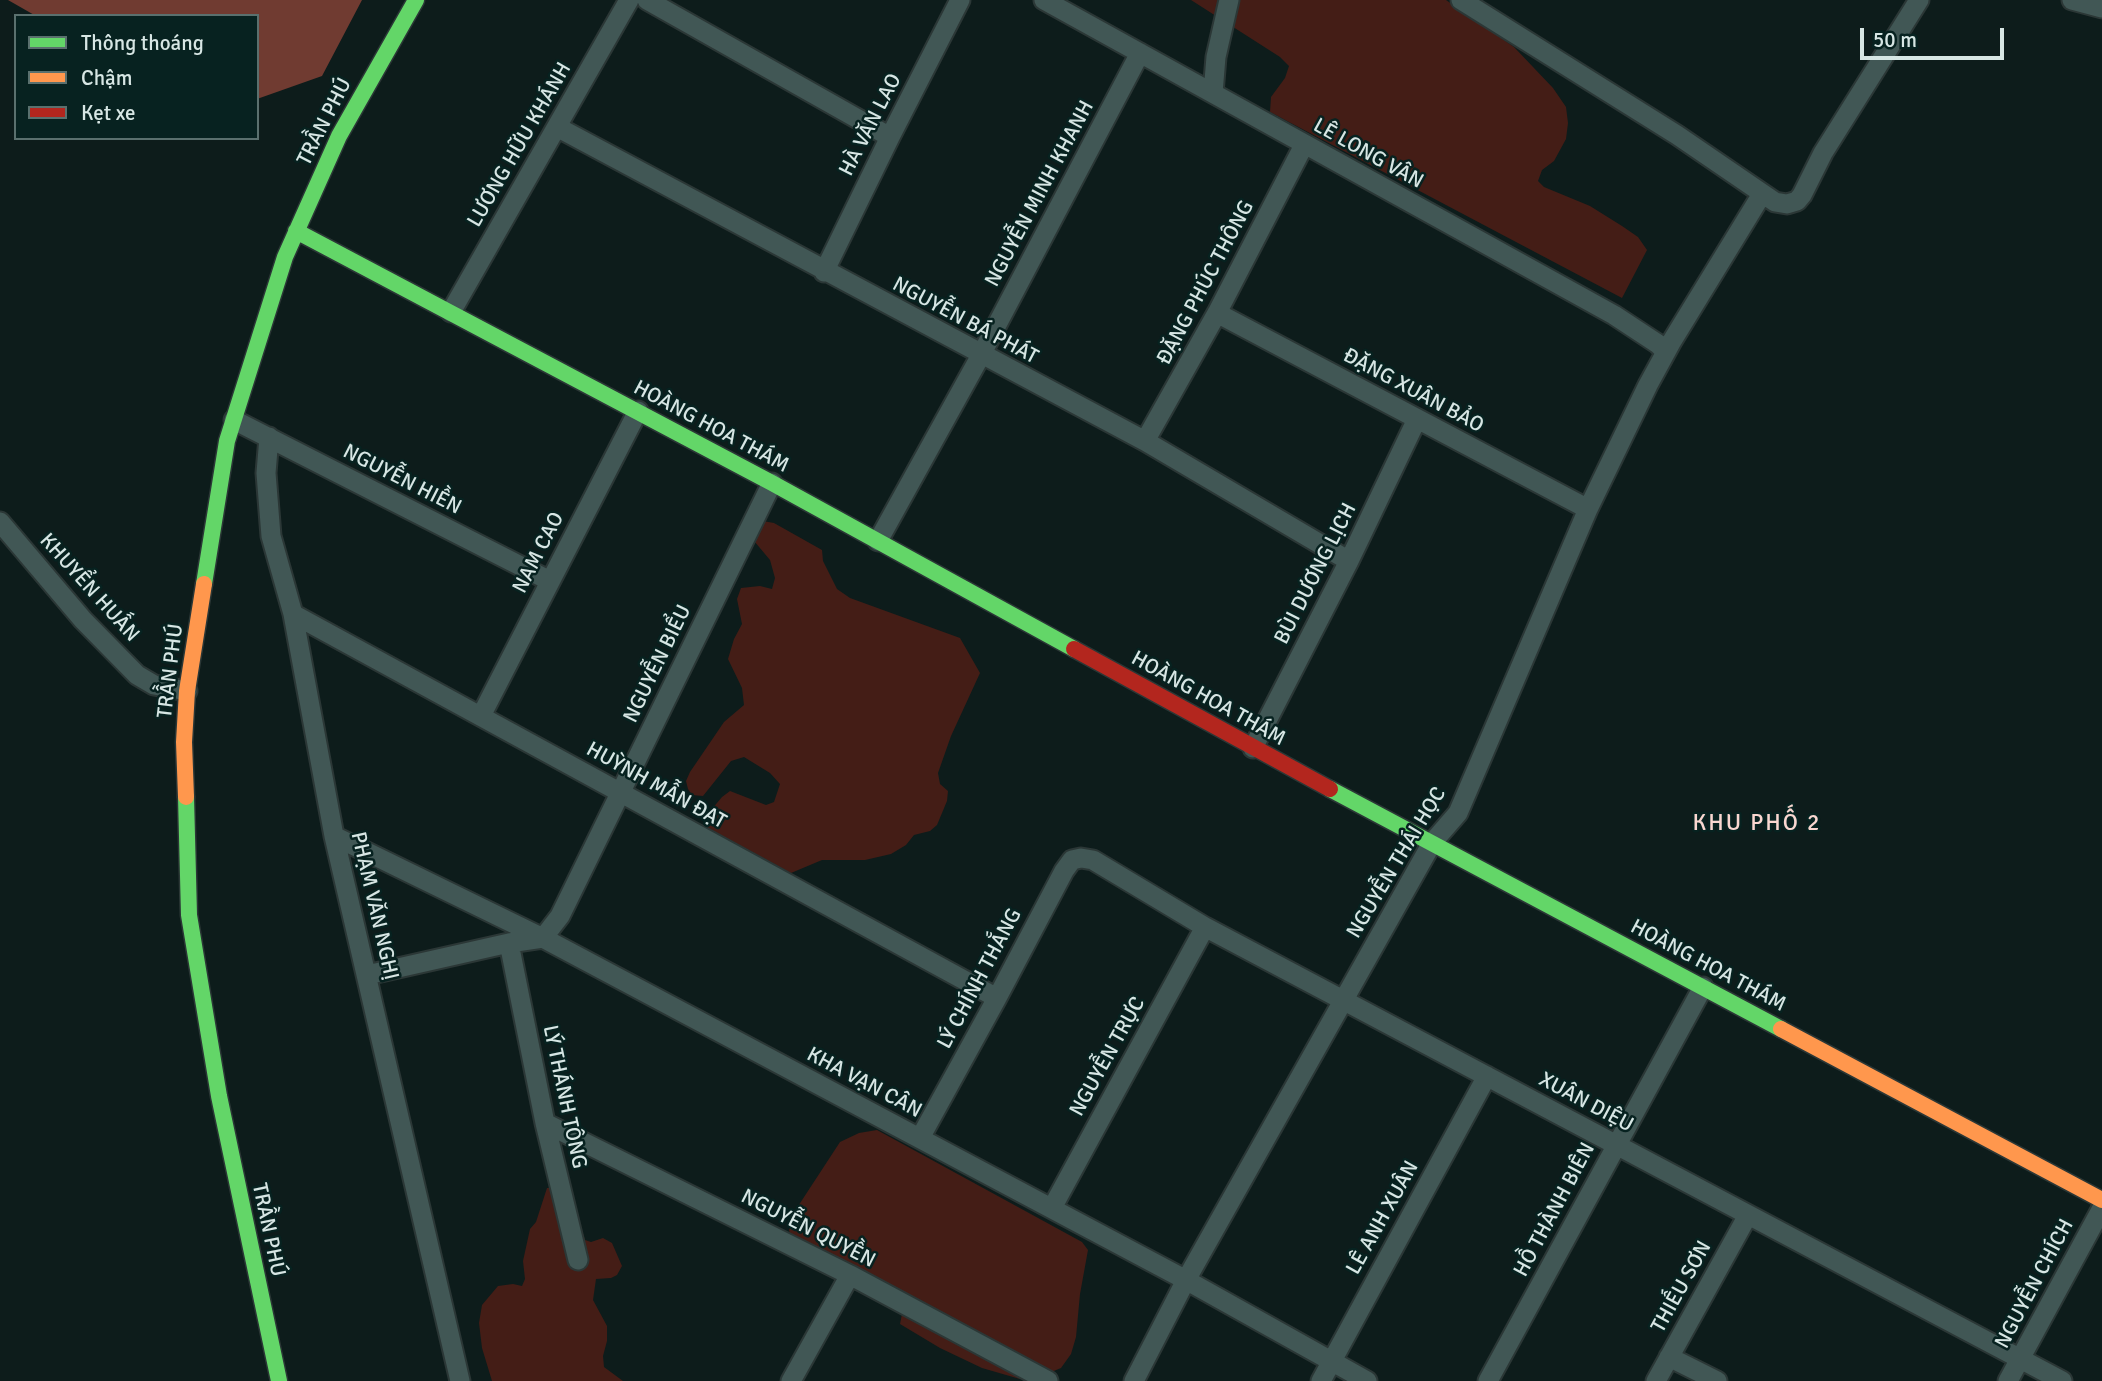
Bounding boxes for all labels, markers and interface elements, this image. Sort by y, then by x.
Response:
legend [14,14,259,140]
scale bar [1864,14,2008,58]
text: 50 m [1873,27,1917,53]
text: Thông thoáng [81,30,204,56]
street label: LƯƠNG HỮU KHÁNH [463,58,577,232]
text: Chậm [81,65,133,91]
street label: HÀ VĂN LAO [834,70,908,180]
street label: TRẦN PHÚ [292,74,358,170]
street label: NGUYỄN MINH KHANH [980,97,1100,291]
text: Kẹt xe [81,100,135,126]
street label: LÊ LONG VÂN [1309,113,1427,195]
street label: ĐẶNG PHÚC THÔNG [1152,197,1260,369]
street label: NGUYỄN BÁ PHÁT [888,272,1042,370]
street label: ĐẶNG XUÂN BẢO [1338,343,1488,439]
street label: HOÀNG HOA THÁM [629,375,793,479]
street label: NGUYỄN HIỀN [339,439,465,521]
street label: BÙI DƯƠNG LỊCH [1270,499,1362,649]
street label: NAM CAO [508,508,570,598]
street label: KHUYỂN HUẤN [34,529,144,647]
street label: NGUYỄN BIỂU [619,601,697,727]
street label: TRẦN PHÚ [153,622,189,720]
street label: HOÀNG HOA THÁM [1126,646,1290,752]
street label: HUỲNH MẪN ĐẠT [582,737,730,835]
street label: NGUYỄN THÁI HỌC [1342,783,1452,943]
district label: KHU PHỐ 2 [1694,810,1820,838]
street label: PHẠM VĂN NGHỊ [345,829,403,983]
street label: LÝ CHÍNH THẮNG [932,905,1028,1053]
street label: HOÀNG HOA THÁM [1626,914,1790,1018]
street label: NGUYỄN TRỰC [1065,993,1151,1121]
street label: LÝ THÁNH TÔNG [537,1023,591,1171]
street label: KHA VẠN CÂN [802,1042,926,1124]
street label: XUÂN DIỆU [1534,1068,1638,1138]
street label: HỒ THÀNH BIÊN [1509,1139,1601,1281]
street label: LÊ ANH XUÂN [1341,1157,1425,1279]
street label: TRẦN PHÚ [246,1181,290,1279]
street label: NGUYỄN QUYỀN [737,1184,879,1274]
street label: NGUYỄN CHÍCH [1990,1215,2080,1353]
street label: THIẾU SƠN [1647,1237,1717,1337]

